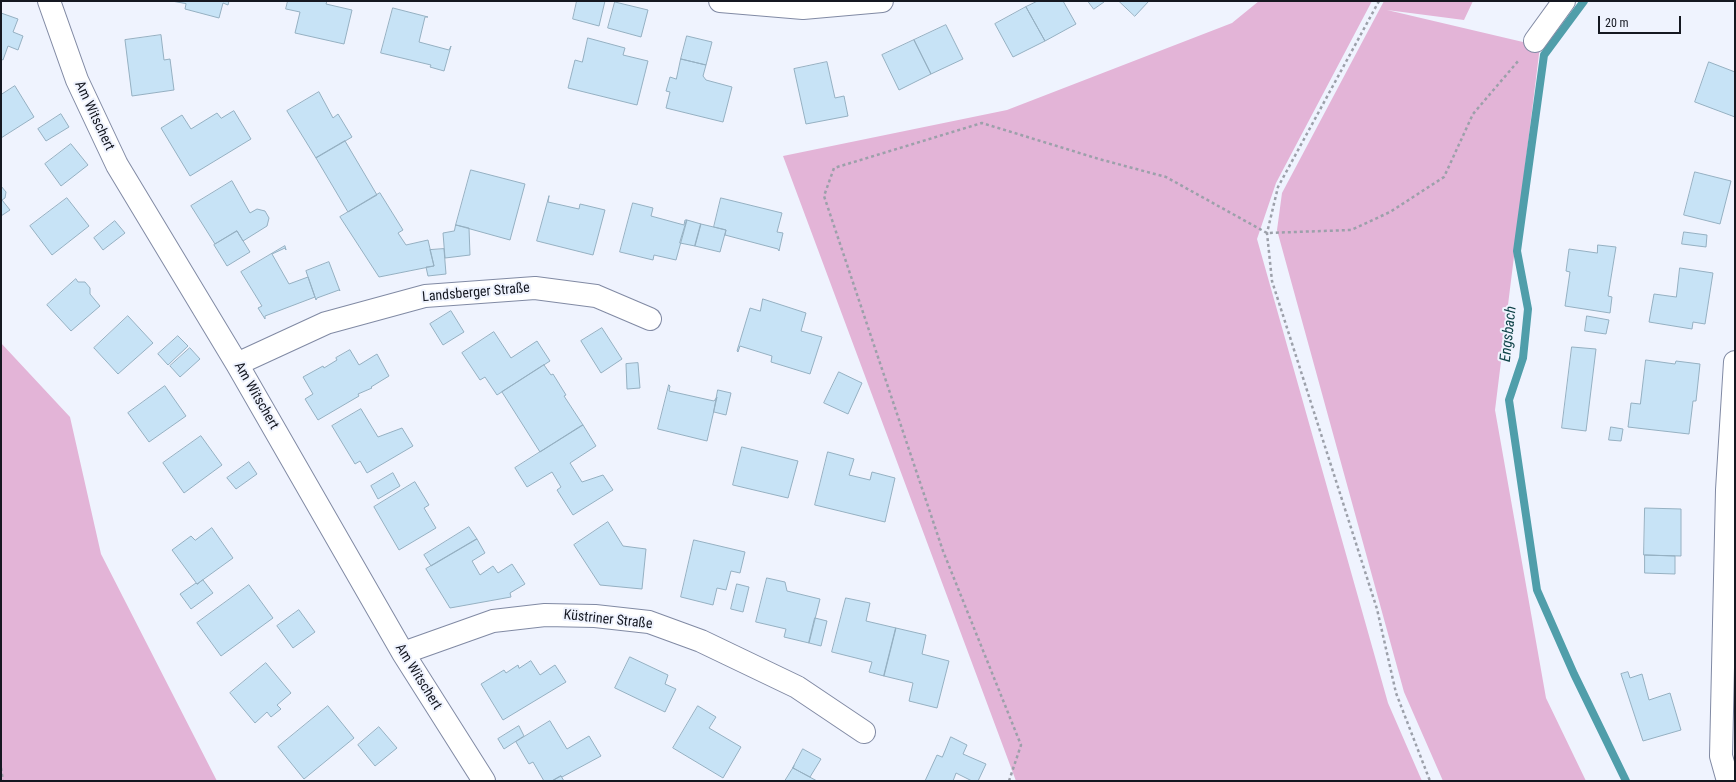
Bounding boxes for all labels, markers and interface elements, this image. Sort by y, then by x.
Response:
scale bar [1600,8,1683,34]
text: 20 m [1605,16,1629,30]
street label: Am Witschert [71,79,117,153]
street label: Landsberger Straße [421,280,531,306]
water label: Engsbach [1497,305,1521,363]
street label: Am Witschert [230,359,282,433]
street label: Küstriner Straße [563,607,653,633]
street label: Am Witschert [391,641,445,713]

